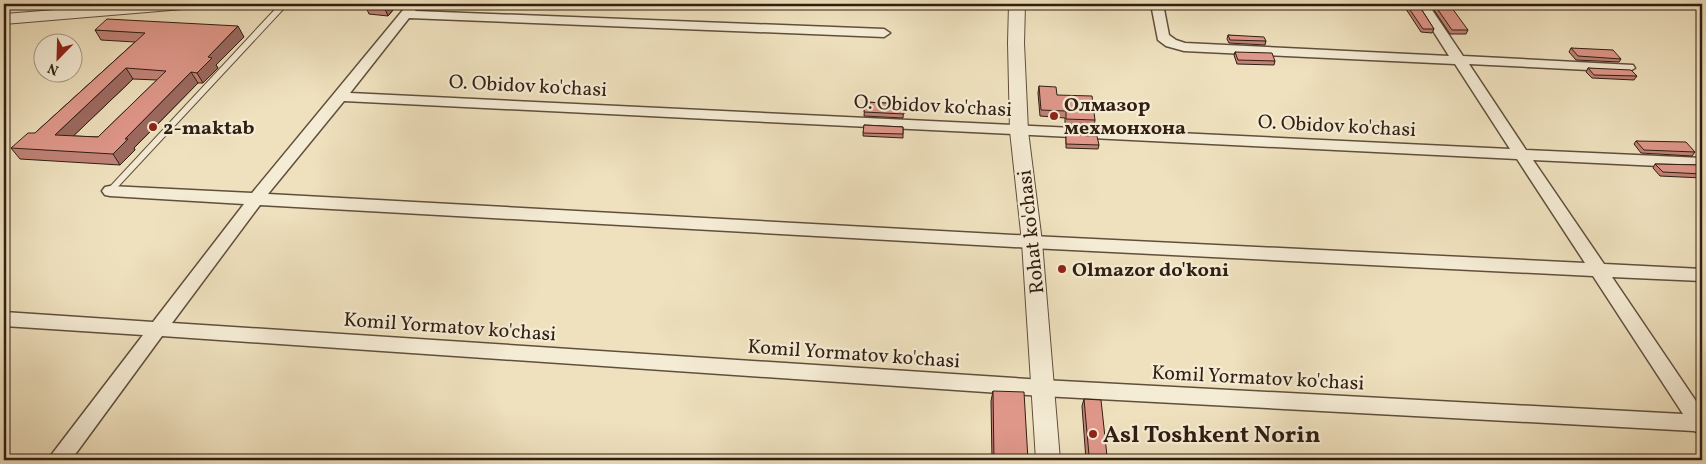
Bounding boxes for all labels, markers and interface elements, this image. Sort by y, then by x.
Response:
north arrow [32,32,82,82]
text: N [45,58,62,79]
street label: O. Obidov ko'chasi [448,69,608,105]
street label: O. Obidov ko'chasi [853,89,1013,125]
place label: Олмазор мехмонхона [1064,92,1186,143]
street label: O. Obidov ko'chasi [1257,109,1417,145]
marker: Олмазор мехмонхона [1048,110,1060,122]
place label: 2-maktab [163,115,255,143]
marker: 2-maktab [147,121,159,133]
street label: Rohat ko'chasi [1012,168,1052,295]
place label: Olmazor do'koni [1072,257,1229,285]
marker: Olmazor do'koni [1056,263,1068,275]
street label: Komil Yormatov ko'chasi [343,307,557,349]
street label: Komil Yormatov ko'chasi [747,334,961,376]
street label: Komil Yormatov ko'chasi [1151,359,1365,399]
place label: Asl Toshkent Norin [1103,419,1321,453]
marker: Asl Toshkent Norin [1087,428,1099,440]

